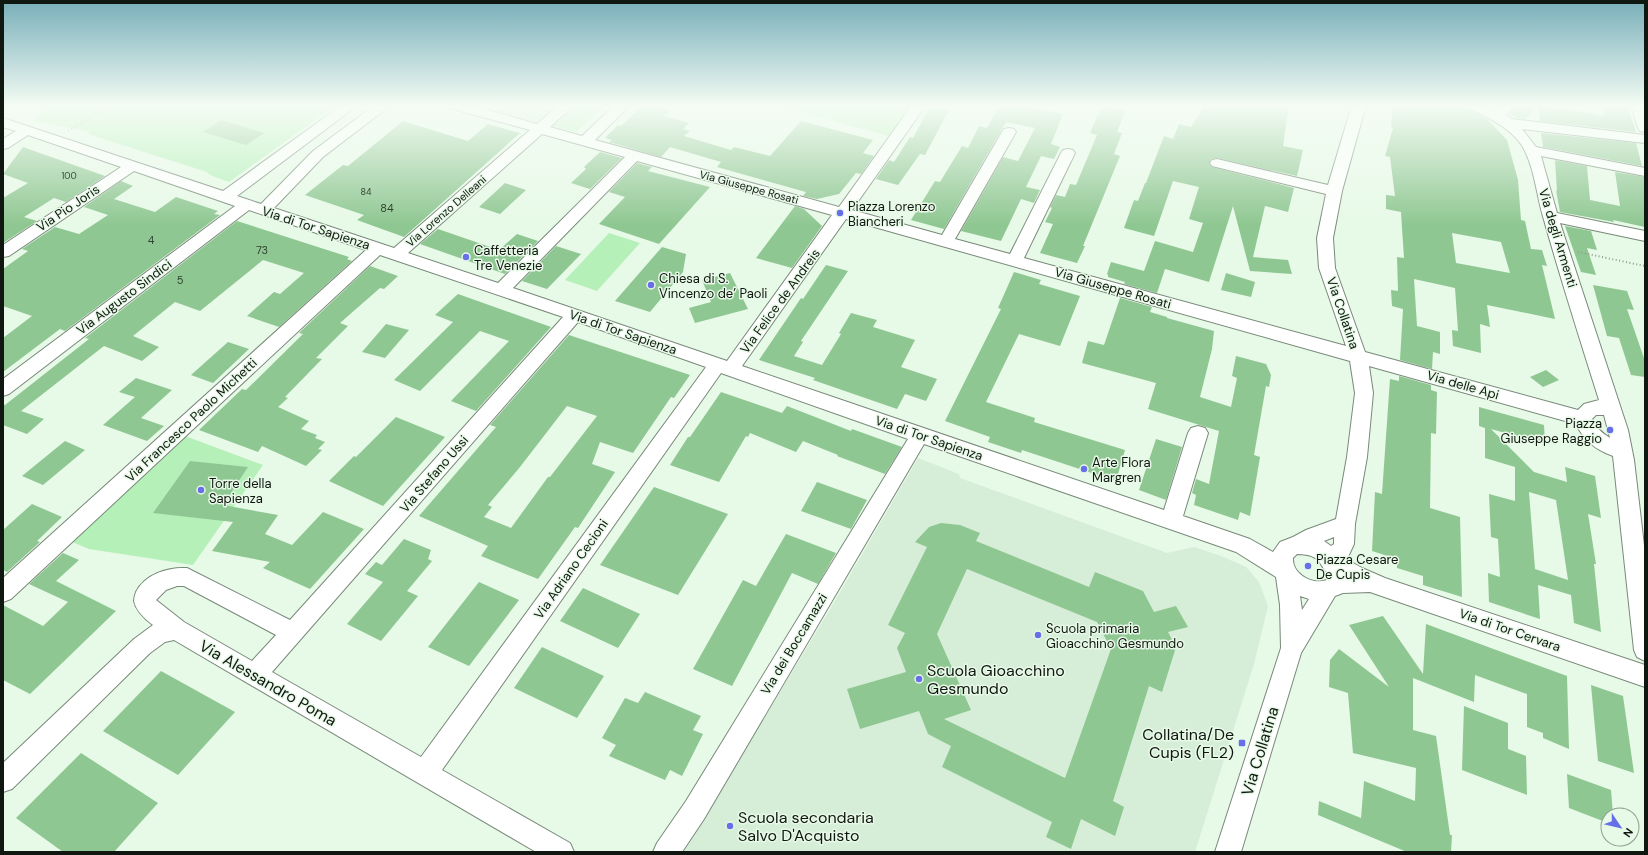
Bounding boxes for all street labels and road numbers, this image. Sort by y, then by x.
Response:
street label: Via Giuseppe Rosati [698,167,800,207]
street label: Via Lorenzo Delleani [403,172,489,250]
street label: Via Pio Joris [33,181,103,235]
street label: Via degli Armenti [1535,186,1581,290]
street label: Via di Tor Sapienza [260,202,372,254]
street label: Via Felice de Andreis [736,245,824,357]
street label: Via Augusto Sindici [73,256,175,338]
street label: Via Giuseppe Rosati [1053,263,1173,313]
street label: Via Collatina [1323,275,1363,351]
street label: Via di Tor Sapienza [567,306,679,358]
street label: Via Francesco Paolo Michetti [122,354,260,486]
street label: Via delle Api [1425,367,1501,403]
street label: Via di Tor Sapienza [873,412,985,464]
street label: Via Stefano Ussi [396,432,472,516]
street label: Via Adriano Cecioni [530,516,612,622]
street label: Via dei Boccamazzi [757,590,831,698]
street label: Via di Tor Cervara [1457,605,1563,655]
street label: Via Alessandro Poma [195,635,341,731]
street label: Via Collatina [1236,704,1284,798]

